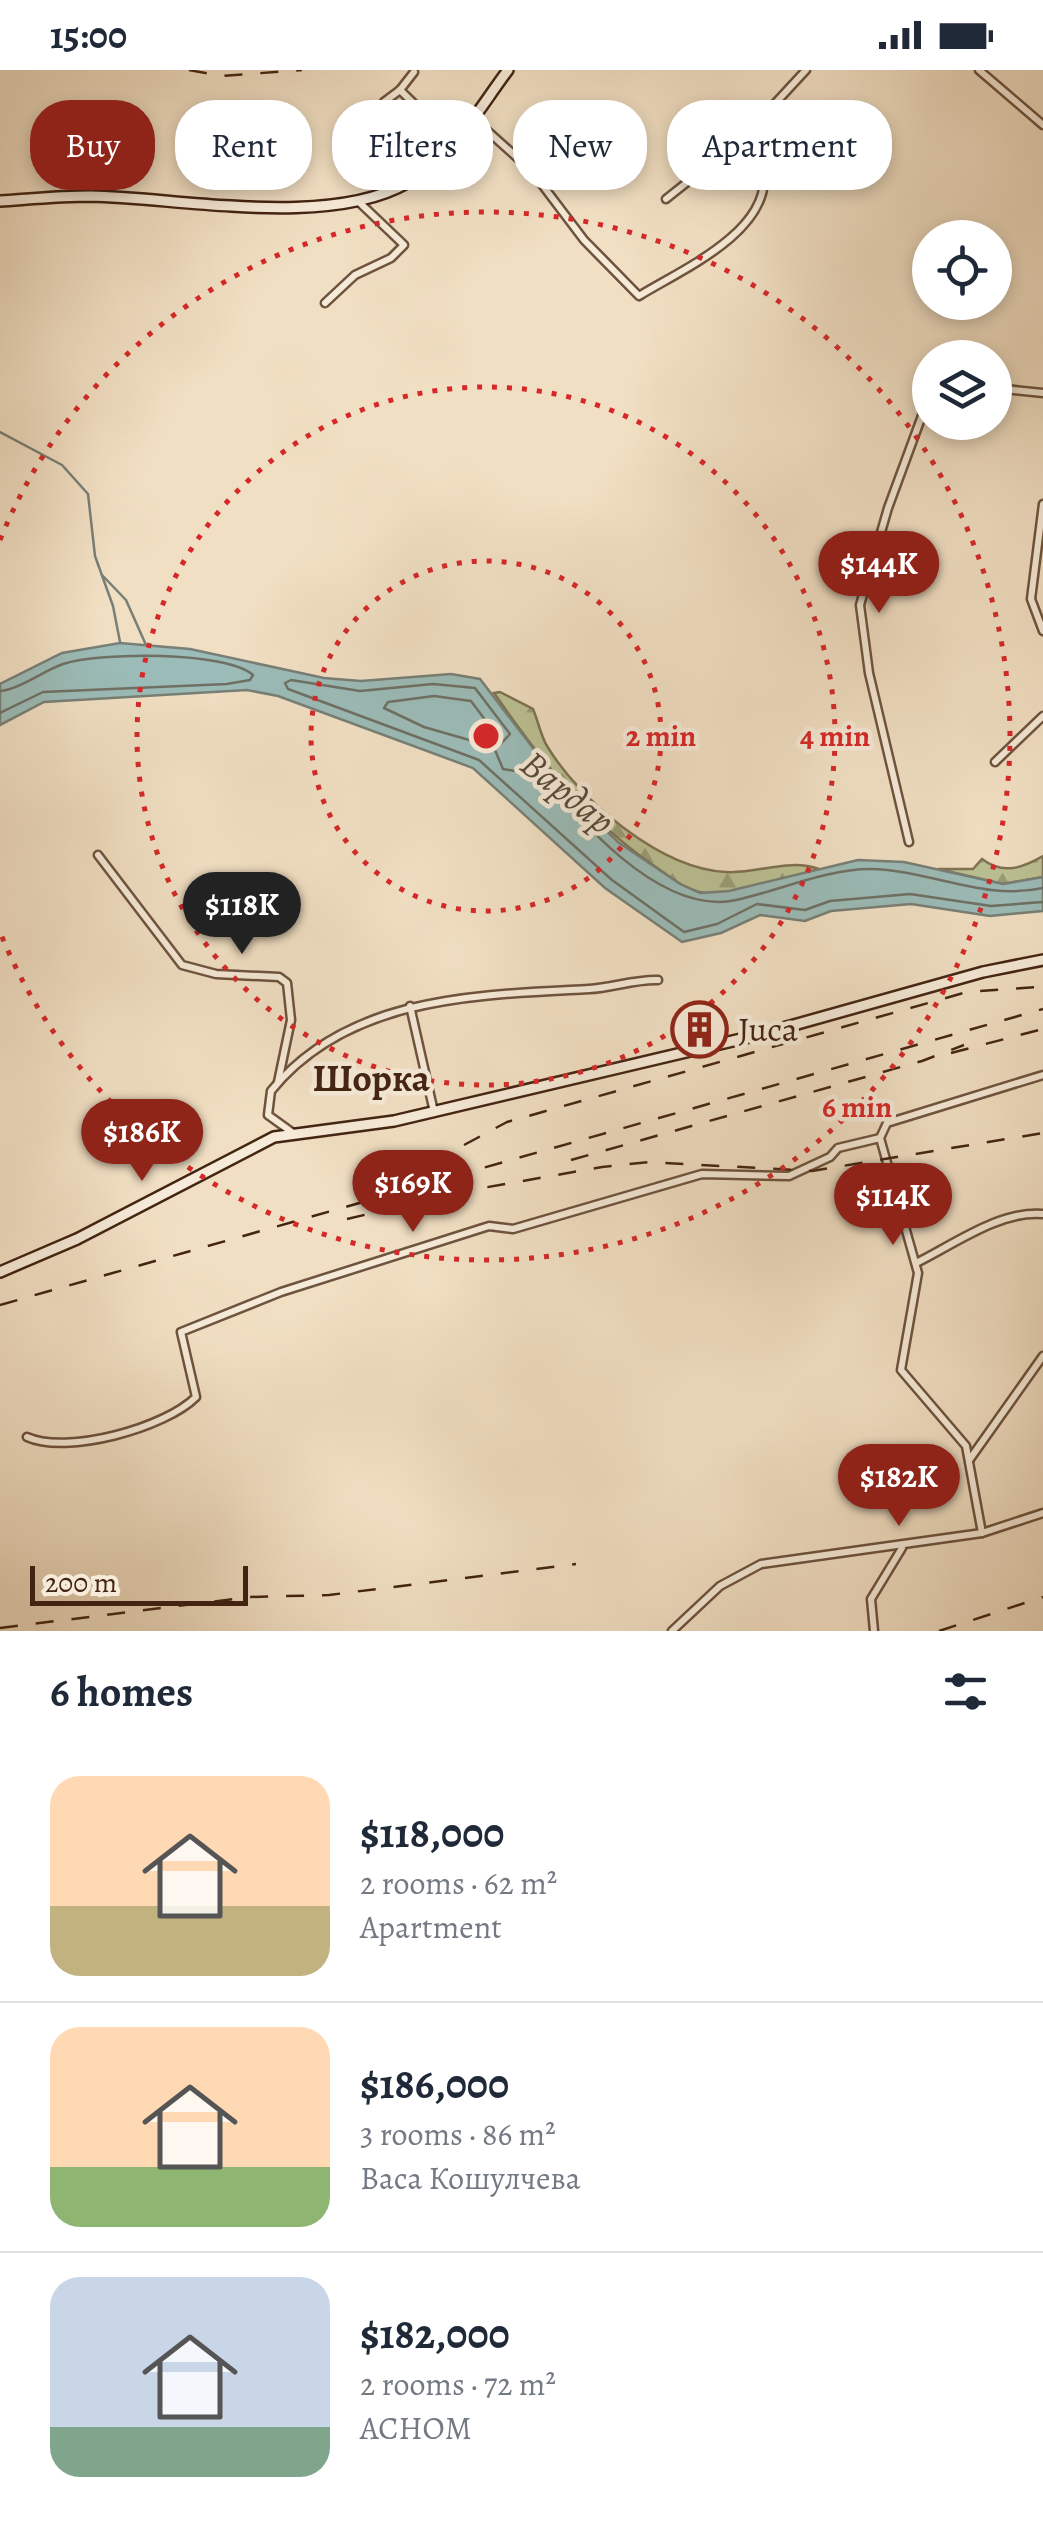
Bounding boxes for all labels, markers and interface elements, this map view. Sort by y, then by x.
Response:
text: 15:00 [50,9,127,61]
chip: Buy [30,100,155,190]
chip: Rent [175,100,312,190]
chip: Filters [332,100,493,190]
chip: New [513,100,647,190]
chip: Apartment [667,100,892,190]
map controls [912,220,1012,440]
button: locate [912,220,1012,320]
button: layers [912,340,1012,440]
pin: $144K [809,531,949,616]
text: $144K [840,541,918,585]
text: 2 min [626,716,696,756]
text: 4 min [800,716,870,756]
centre of rings [468,718,504,754]
water label: Вардар [510,738,626,846]
pin: $118K [172,872,312,957]
text: $118K [205,882,279,926]
building icon: Juca [669,999,729,1059]
place label: Juca [738,1005,799,1053]
district label: Шорка [312,1052,431,1104]
text: 6 min [822,1087,892,1127]
pin: $186K [72,1099,212,1184]
text: $186K [103,1109,181,1153]
pin: $169K [343,1150,483,1235]
text: $169K [374,1160,452,1204]
pin: $114K [823,1163,963,1248]
text: $114K [856,1173,930,1217]
pin: $182K [829,1444,969,1529]
text: $182K [860,1454,938,1498]
scale bar [30,1561,248,1606]
text: 200 m [45,1564,117,1602]
text: 6 homes [50,1663,193,1720]
icon: filters [938,1664,993,1719]
text: $118,000 [360,1804,504,1861]
icon: home [130,1816,250,1936]
text: 2 rooms · 62 m² [360,1861,557,1905]
text: Apartment [360,1905,502,1949]
text: $186,000 [360,2055,509,2112]
icon: home [130,2067,250,2187]
text: 3 rooms · 86 m² [360,2112,556,2156]
text: Васа Кошулчева [360,2156,581,2200]
text: $182,000 [360,2305,510,2362]
icon: home [130,2317,250,2437]
text: 2 rooms · 72 m² [360,2362,556,2406]
text: АСНОМ [360,2406,472,2450]

